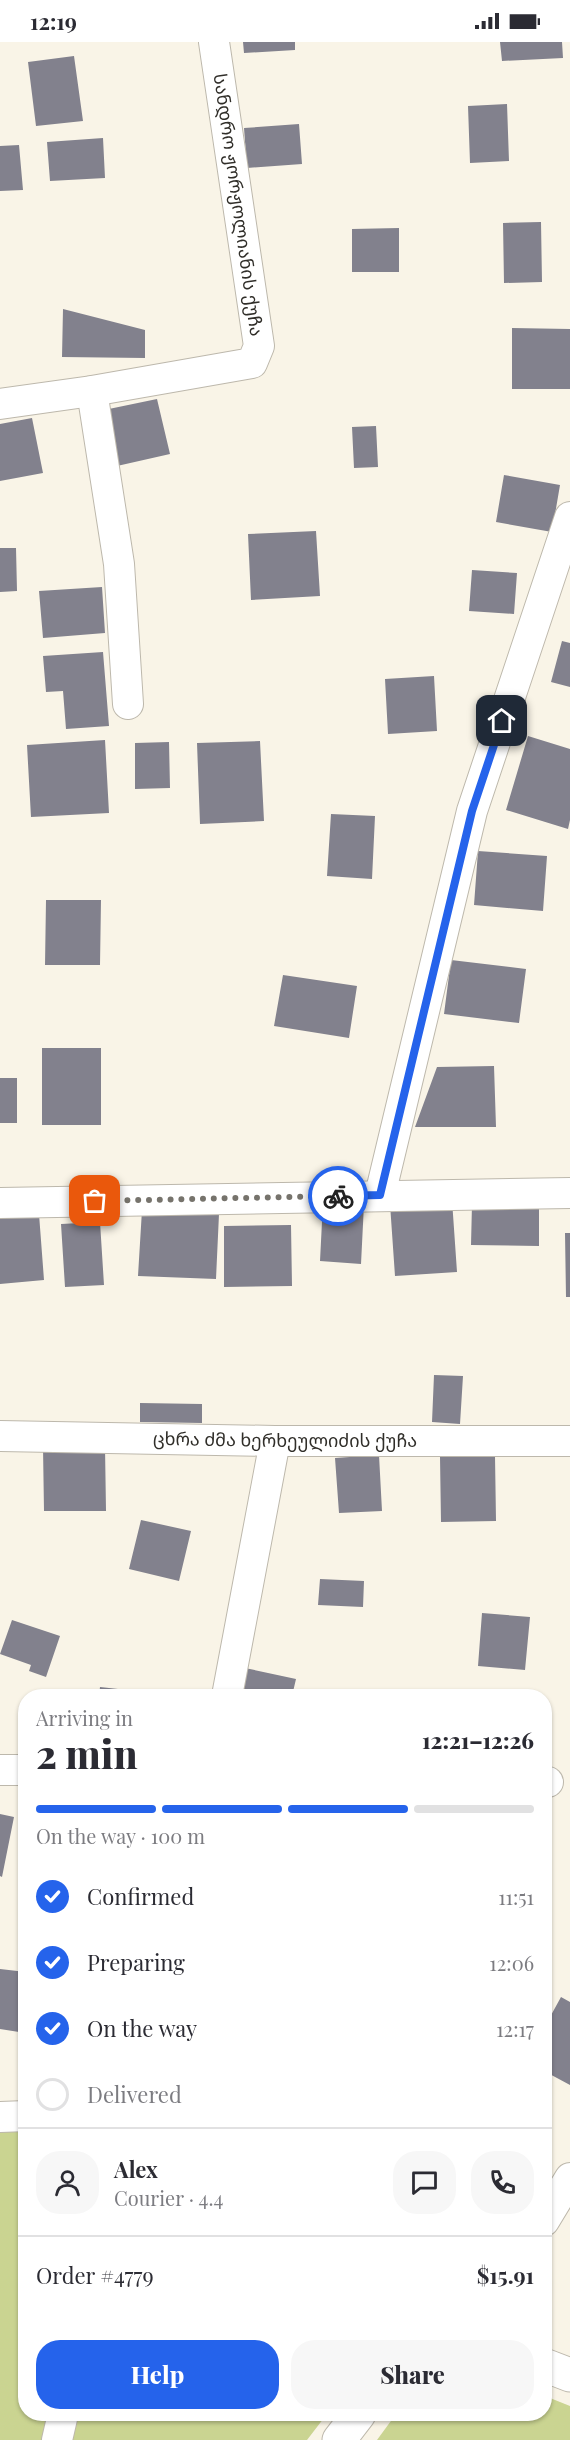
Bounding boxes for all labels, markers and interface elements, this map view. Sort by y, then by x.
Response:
text: 12:19 [30,6,77,36]
street label: სანდრო ჟორჟოლიანის ქუჩა [209,72,269,338]
pin [476,695,527,746]
icon: home [485,704,518,737]
courier [308,1166,368,1226]
pin [69,1175,120,1226]
icon: bike [322,1180,355,1213]
icon: bag [78,1184,111,1217]
street label: ცხრა ძმა ხერხეულიძის ქუჩა [153,1426,417,1452]
text: Arriving in [36,1704,133,1731]
text: 12:21–12:26 [422,1725,534,1755]
text: 2 min [36,1727,138,1779]
text: On the way · 100 m [36,1822,205,1849]
icon: check [36,1880,69,1913]
text: Confirmed [87,1881,194,1911]
text: 11:51 [498,1883,534,1910]
icon: check [36,1946,69,1979]
text: Preparing [87,1947,185,1977]
text: 12:06 [489,1949,534,1976]
icon: check [36,2012,69,2045]
text: On the way [87,2013,197,2043]
text: 12:17 [496,2015,534,2042]
text: Delivered [87,2079,182,2109]
button: person [36,2151,99,2214]
button: chat [393,2151,456,2214]
button: phone [471,2151,534,2214]
text: Alex [114,2154,158,2184]
text: Courier · 4.4 [114,2184,223,2211]
text: Order #4779 [36,2260,154,2290]
text: $15.91 [477,2260,534,2290]
button: Help [36,2340,279,2409]
button: Share [291,2340,534,2409]

